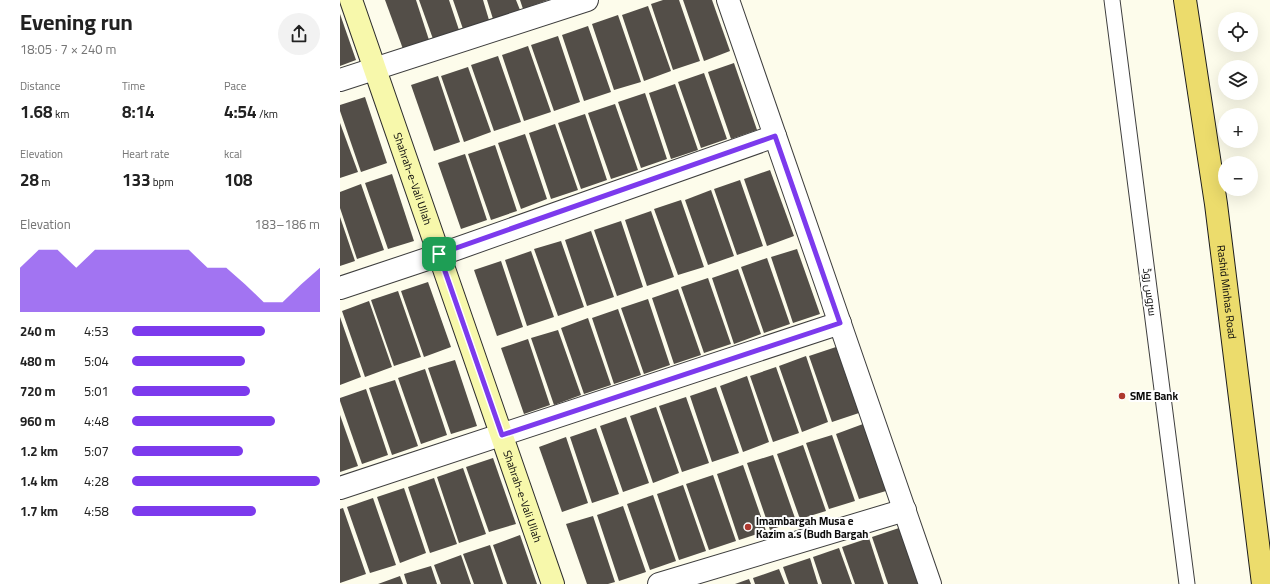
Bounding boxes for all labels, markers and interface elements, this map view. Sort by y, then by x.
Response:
text: Evening run [20,1,133,43]
map controls [1218,12,1258,196]
button: locate [1218,12,1258,52]
button: share [278,13,320,55]
text: 18:05 · 7 × 240 m [20,37,116,61]
button: layers [1218,60,1258,100]
text: Distance [20,76,60,96]
text: Time [122,76,145,96]
text: Pace [224,76,246,96]
text: 1.68 [20,96,52,128]
text: 8:14 [122,96,155,128]
text: 4:54 [224,96,257,128]
text: km [52,104,69,124]
text: /km [257,104,278,124]
button: + [1218,108,1258,148]
street label: Shahrah-e-Vali Ullah [388,130,438,228]
text: Elevation [20,144,63,164]
text: Heart rate [122,144,169,164]
text: kcal [224,144,242,164]
button: − [1218,156,1258,196]
text: 28 [20,164,39,196]
text: 133 [122,164,150,196]
text: 108 [224,164,252,196]
text: m [39,172,51,192]
text: bpm [150,172,174,192]
text: Elevation [20,212,71,236]
text: 183–186 m [254,212,320,236]
pin [422,237,456,271]
icon: arrive [428,243,450,265]
street label: Rashid Minhas Road [1211,244,1243,340]
street label: سروس روڈ [1137,267,1163,317]
text: 240 m [20,319,56,343]
text: 4:53 [84,319,109,343]
text: 480 m [20,349,56,373]
text: 5:04 [84,349,109,373]
text: 720 m [20,379,56,403]
text: 5:01 [84,379,109,403]
place label: SME Bank [1130,386,1178,406]
marker: SME Bank [1117,391,1127,401]
text: 960 m [20,409,56,433]
text: 4:48 [84,409,109,433]
text: 1.2 km [20,439,58,463]
text: 5:07 [84,439,109,463]
street label: Shahrah-e-Vali Ullah [497,447,548,545]
text: 1.4 km [20,469,58,493]
text: 4:28 [84,469,109,493]
text: 1.7 km [20,499,58,523]
text: 4:58 [84,499,109,523]
place label: Imambargah Musa e Kazim a.s (Budh Bargah [756,511,868,544]
marker: Imambargah Musa e Kazim a.s (Budh Bargah [743,522,753,532]

